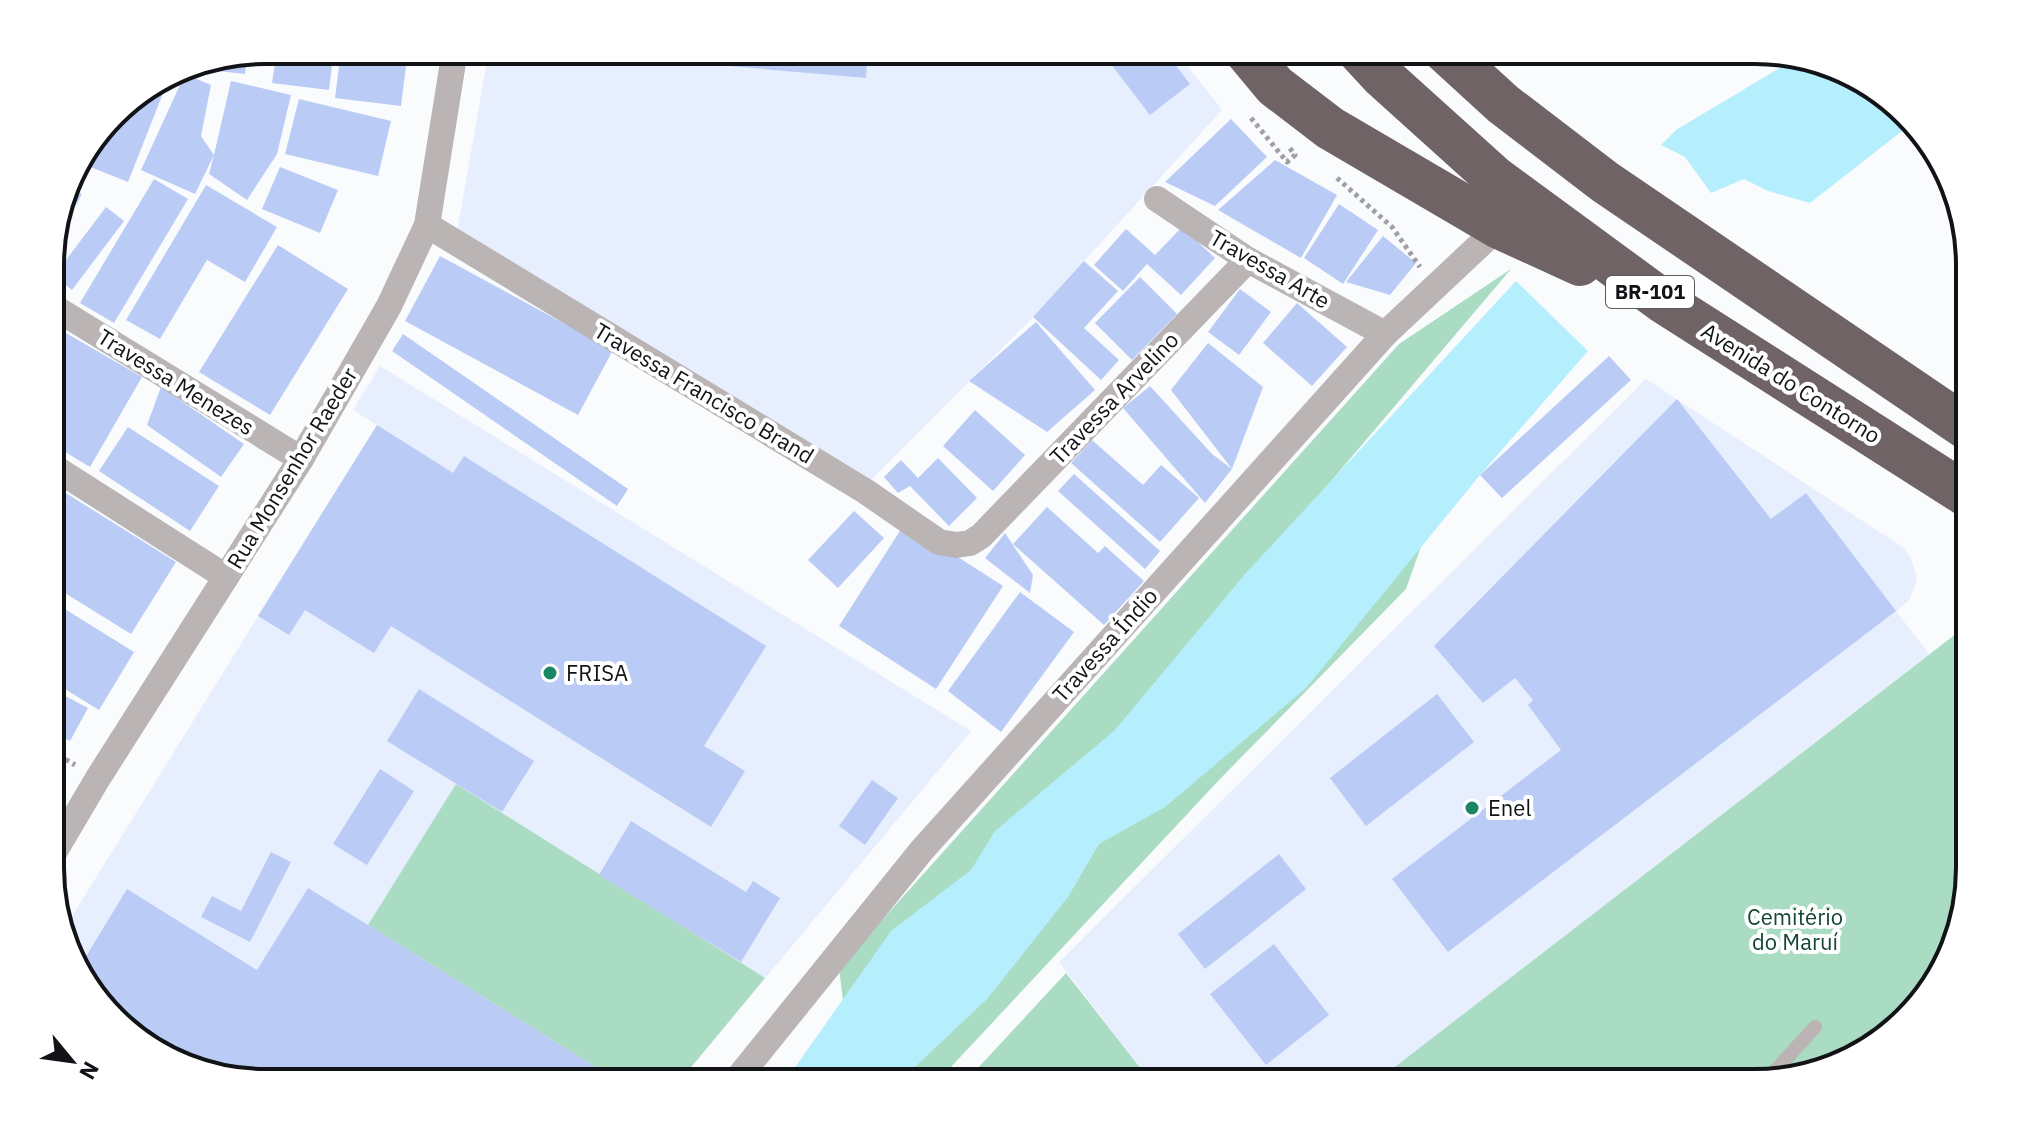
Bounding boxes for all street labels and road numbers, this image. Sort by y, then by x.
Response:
street label: Travessa Arte [1205,222,1336,315]
road number: BR-101 [1606,276,1694,308]
street label: Travessa Francisco Brand [589,315,819,470]
street label: Avenida do Contorno [1696,316,1886,449]
street label: Travessa Menezes [93,322,260,441]
street label: Travessa Arvelino [1043,325,1184,470]
street label: Rua Monsenhor Raeder [220,362,363,574]
street label: Travessa Índio [1046,581,1164,708]

